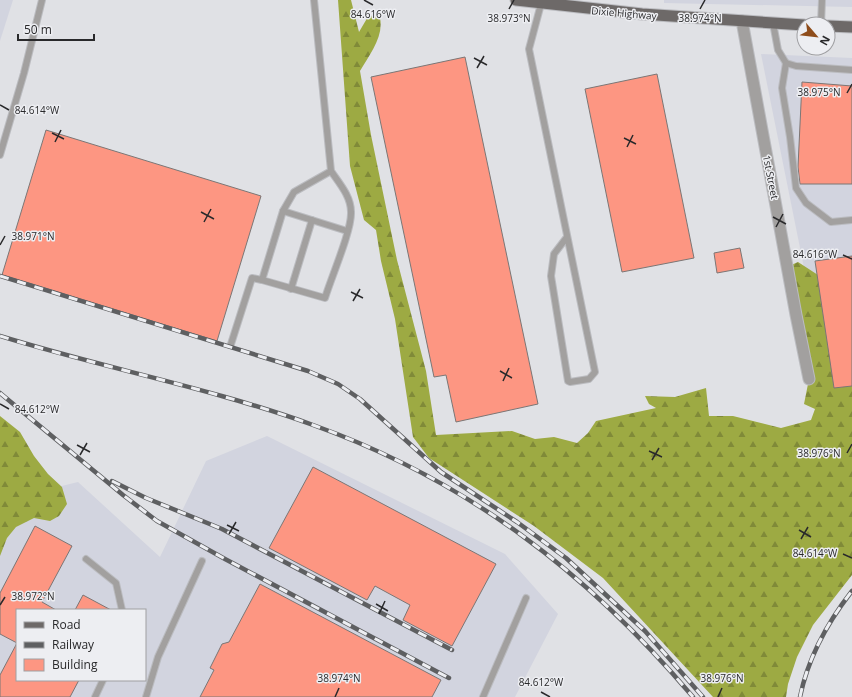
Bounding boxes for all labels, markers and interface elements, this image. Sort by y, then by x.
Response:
street label: Dixie Highway [591,3,658,23]
text: 84.616°W [351,7,396,21]
text: 38.973°N [487,11,531,25]
text: 38.974°N [678,11,722,25]
scale bar [18,16,94,42]
north arrow [796,16,836,56]
text: 50 m [24,21,52,38]
text: N [817,33,834,48]
text: 38.975°N [797,85,841,99]
text: 84.614°W [15,103,60,117]
street label: 1st Street [760,154,782,201]
text: 38.971°N [11,229,55,243]
text: 84.616°W [793,247,838,261]
text: 84.612°W [15,402,60,416]
text: 38.976°N [797,446,841,460]
text: 84.614°W [793,546,838,560]
text: 38.972°N [11,589,55,603]
legend [16,609,146,681]
text: Road [52,616,81,633]
text: Railway [52,636,95,653]
text: Building [52,656,98,673]
text: 38.974°N [317,671,361,685]
text: 38.976°N [700,671,744,685]
text: 84.612°W [519,675,564,689]

